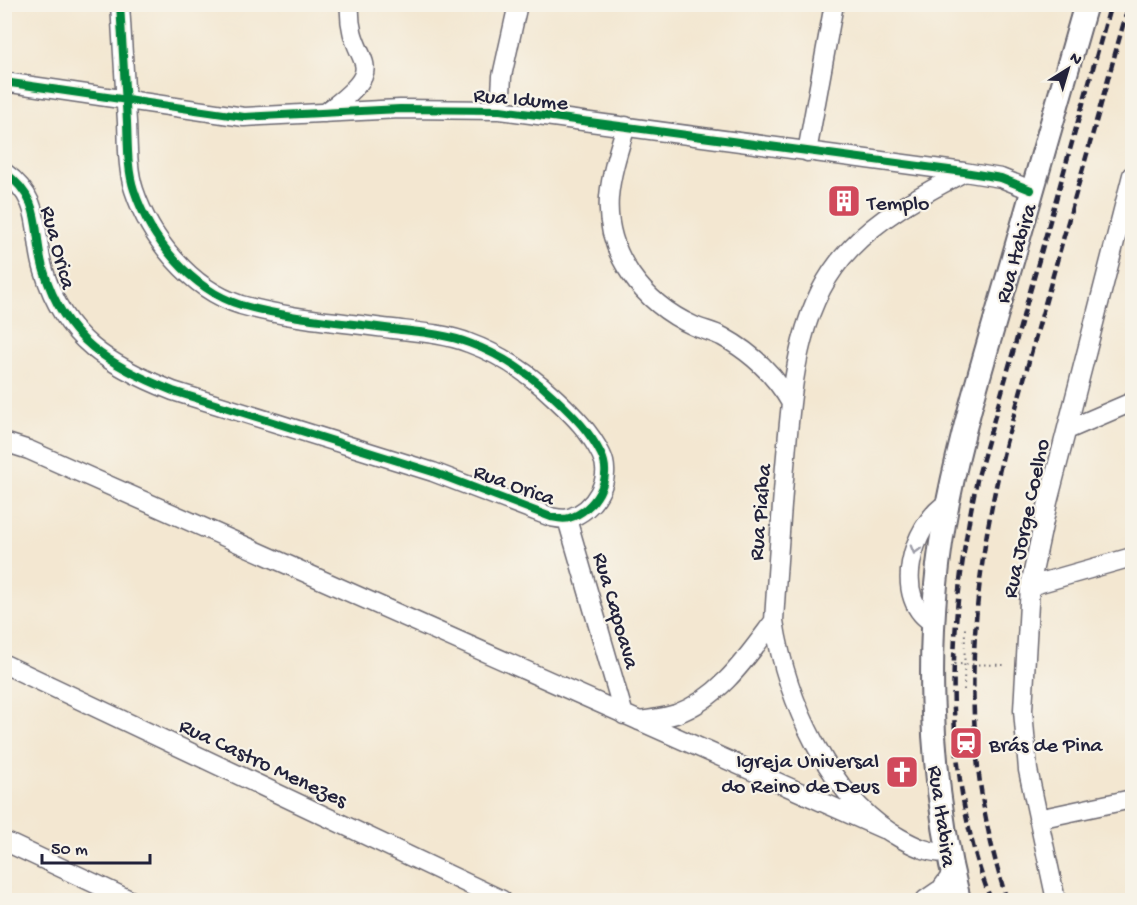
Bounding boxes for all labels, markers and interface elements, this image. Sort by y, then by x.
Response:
north arrow [1038,39,1098,99]
text: N [1065,49,1085,71]
street label: Rua Idume [472,84,570,118]
building icon: Templo [826,183,862,219]
place label: Templo [865,192,930,218]
street label: Rua Itabira [991,201,1045,307]
street label: Rua Orica [33,204,80,293]
street label: Rua Jorge Coelho [998,437,1057,601]
street label: Rua Orica [469,460,559,514]
street label: Rua Piaíba [745,462,779,562]
one-way arrow [910,544,922,555]
street label: Rua Capoava [585,550,643,673]
street label: Rua Castro Menezes [174,714,351,815]
station icon: Brás de Pina [948,725,984,761]
place label: Brás de Pina [988,734,1103,760]
place label: Igreja Universal do Reino de Deus [721,750,880,801]
church icon: Igreja Universal do Reino de Deus [884,754,920,790]
street label: Rua Itabira [920,764,960,870]
scale bar [42,827,150,865]
text: 50 m [51,840,88,861]

